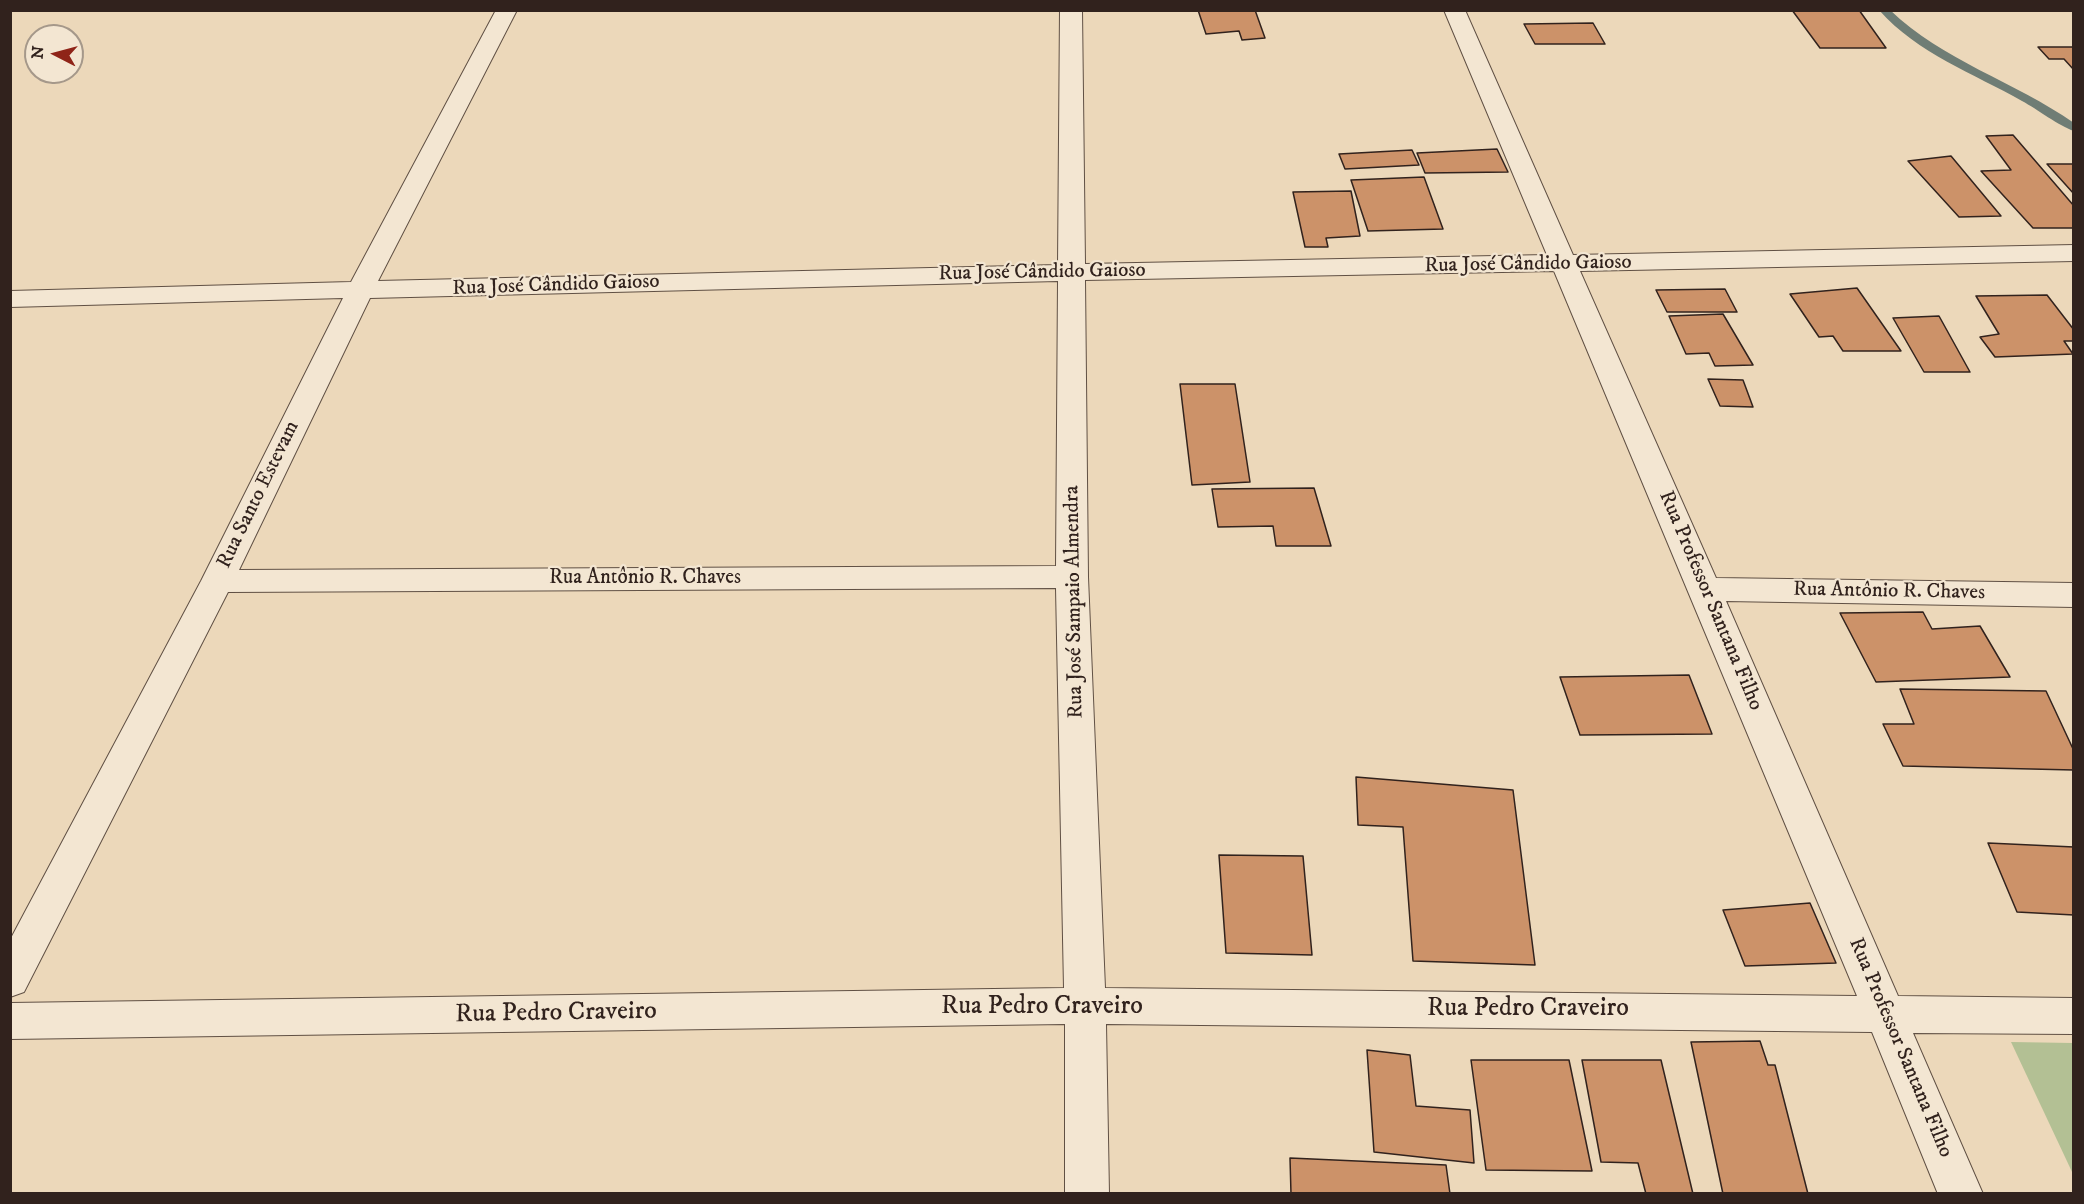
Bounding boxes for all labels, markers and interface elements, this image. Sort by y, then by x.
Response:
north arrow [24,24,84,84]
text: N [27,45,49,60]
street label: Rua José Cândido Gaioso [1424,251,1632,279]
street label: Rua José Cândido Gaioso [938,259,1146,287]
street label: Rua José Cândido Gaioso [452,270,660,302]
street label: Rua Santo Estevam [212,417,306,573]
street label: Rua José Sampaio Almendra [1060,485,1090,719]
street label: Rua Professor Santana Filho [1652,487,1768,715]
street label: Rua Antônio R. Chaves [549,566,741,592]
street label: Rua Antônio R. Chaves [1793,578,1985,606]
street label: Rua Professor Santana Filho [1842,934,1958,1162]
street label: Rua Pedro Craveiro [941,992,1143,1024]
street label: Rua Pedro Craveiro [1427,994,1629,1026]
street label: Rua Pedro Craveiro [455,997,657,1031]

